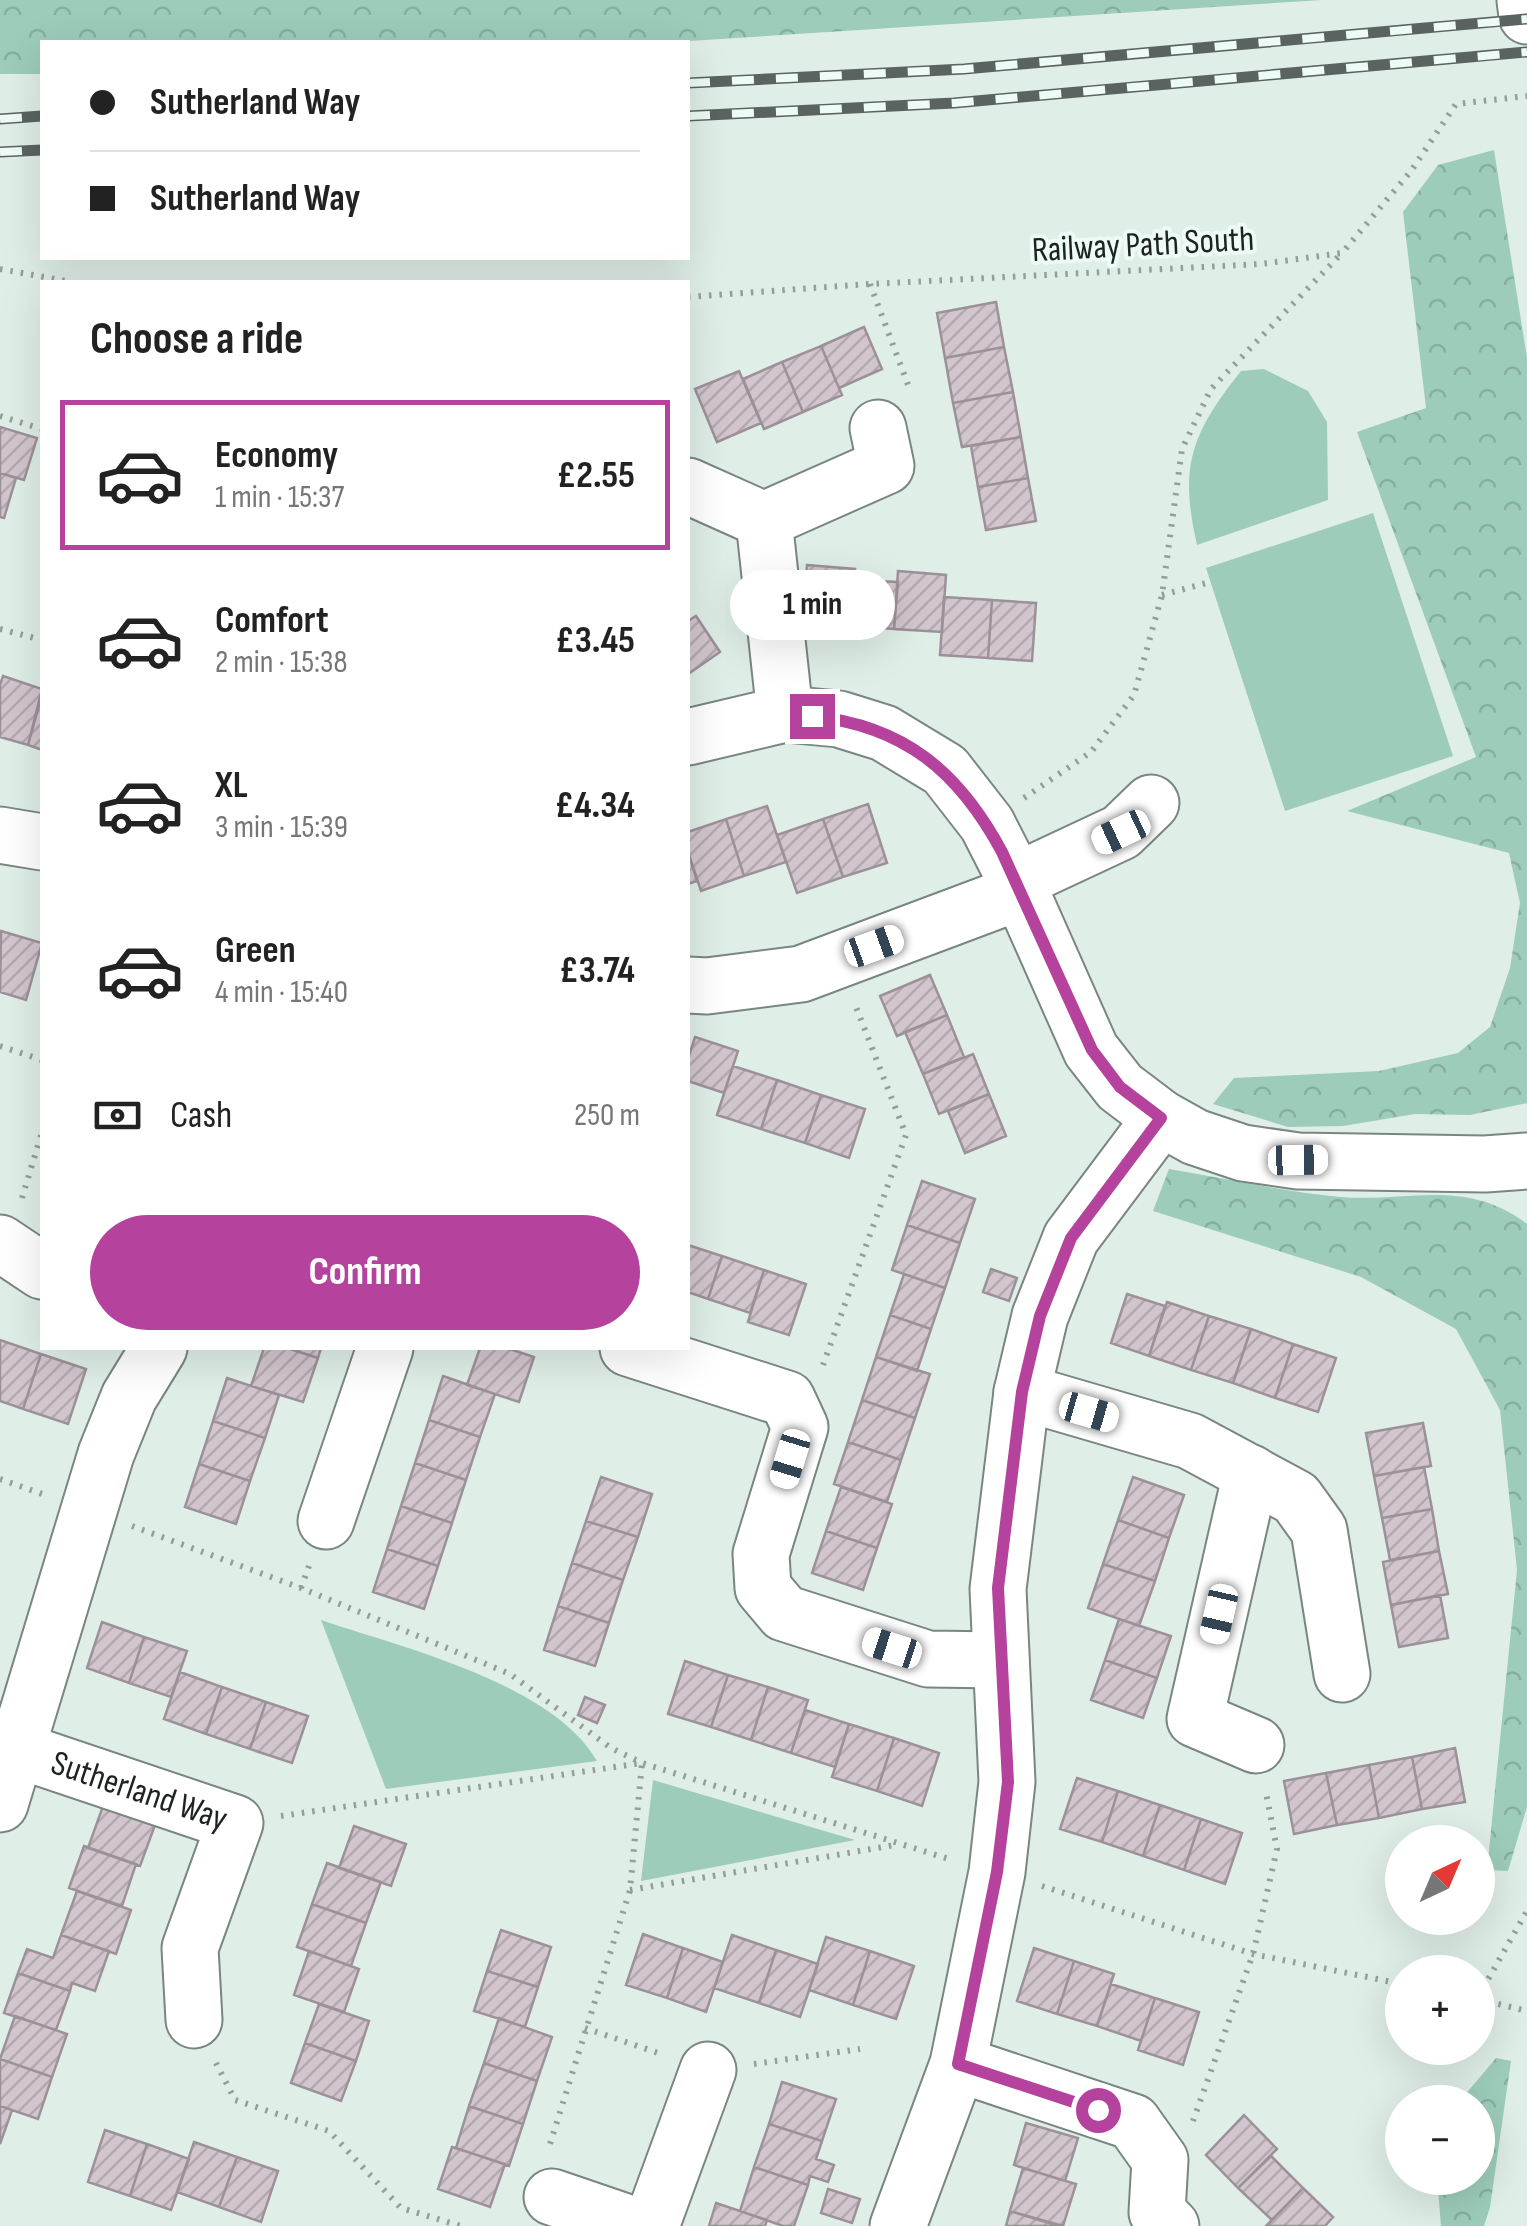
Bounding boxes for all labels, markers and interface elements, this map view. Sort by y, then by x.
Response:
text: Sutherland Way [150,80,360,125]
text: Sutherland Way [150,176,360,221]
street label: Railway Path South [1031,218,1255,272]
text: Choose a ride [90,312,303,367]
icon: car [95,430,185,520]
text: Economy [215,433,338,478]
text: £2.55 [557,453,635,498]
text: 1 min · 15:37 [215,478,344,517]
callout: 1 min [730,571,894,641]
text: 1 min [783,585,842,624]
icon: car [95,595,185,685]
text: Comfort [215,598,329,643]
text: £3.45 [555,618,635,663]
text: 2 min · 15:38 [215,643,348,682]
route end [790,694,835,739]
icon: car [95,760,185,850]
text: XL [215,763,248,808]
text: £4.34 [555,783,635,828]
car [1087,806,1155,858]
text: 3 min · 15:39 [215,808,348,847]
car [841,922,907,970]
icon: car [95,925,185,1015]
text: Green [215,928,296,973]
text: £3.74 [559,948,635,993]
text: 4 min · 15:40 [215,973,348,1012]
icon: cash [90,1088,145,1143]
text: Cash [170,1093,232,1138]
text: 250 m [574,1096,640,1135]
car [1268,1144,1328,1176]
button: Confirm [90,1215,640,1330]
car [1056,1389,1122,1435]
car [767,1426,813,1492]
car [1198,1581,1240,1647]
car [859,1624,925,1672]
street label: Sutherland Way [46,1741,233,1840]
north arrow [1385,1825,1495,1935]
map controls [1385,1825,1495,2195]
button: + [1385,1955,1495,2065]
button: − [1385,2085,1495,2195]
route start [1076,2088,1121,2133]

